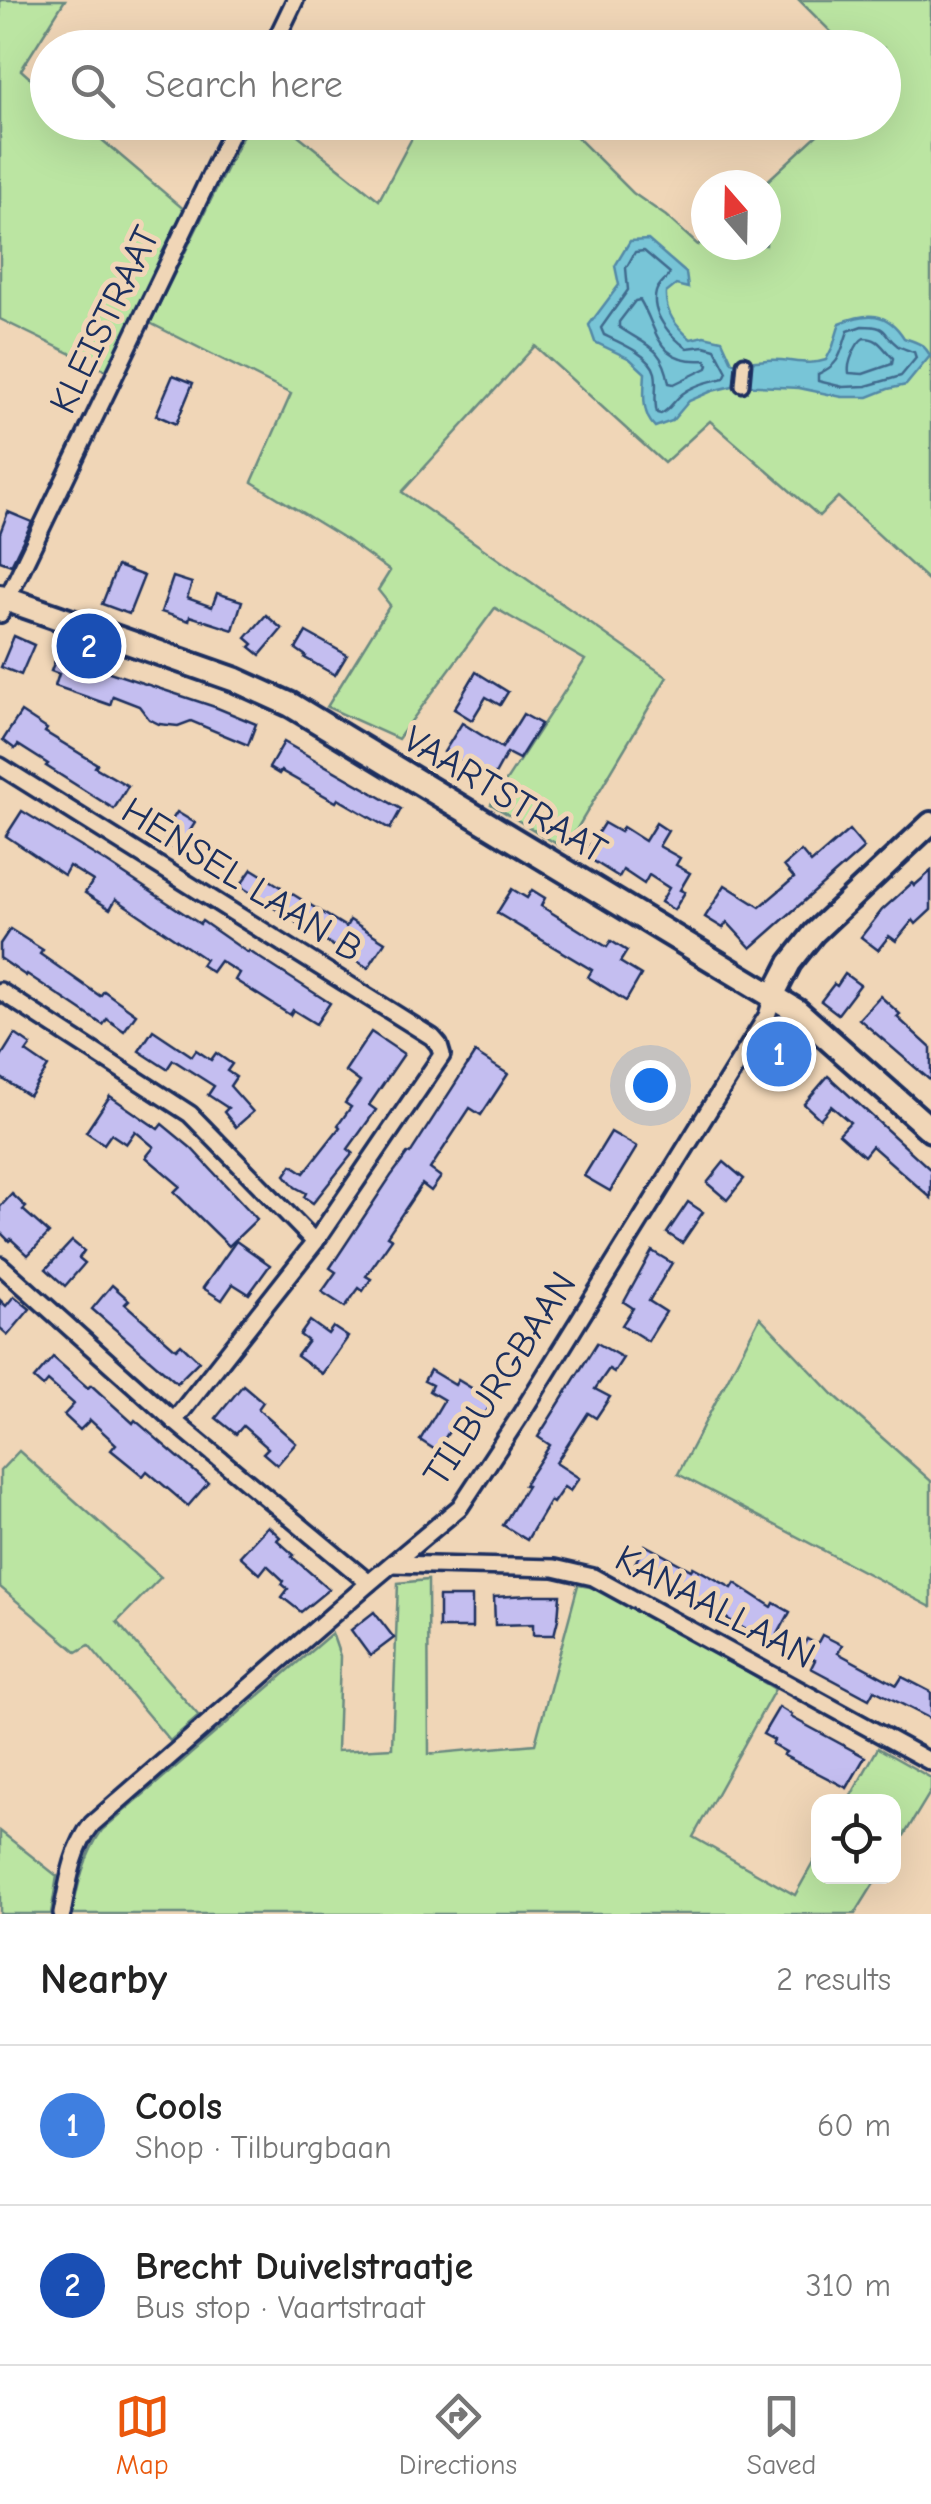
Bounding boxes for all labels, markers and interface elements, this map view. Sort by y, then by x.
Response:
search box [30,30,901,140]
icon: search [65,58,120,113]
text: Search here [145,63,343,107]
north arrow [691,170,781,260]
street label: KLEISTRAAT [41,219,169,421]
pin: 2 [56,608,122,684]
street label: VAARTSTRAAT [395,717,615,873]
street label: HENSEL LAAN B [114,788,370,972]
pin: 1 [746,1016,812,1092]
your location [625,1060,676,1111]
street label: TILBURGBAAN [415,1264,585,1494]
street label: KANAALLAAN [608,1536,822,1678]
map controls [811,1794,901,1884]
button: locate [811,1794,901,1884]
text: Nearby [40,1955,167,2004]
text: 2 results [776,1961,891,1998]
text: Cools [135,2085,222,2129]
text: 1 [66,2107,79,2144]
text: 60 m [817,2107,891,2144]
text: Shop · Tilburgbaan [135,2129,392,2166]
text: Brecht Duivelstraatje [135,2245,473,2289]
text: 2 [65,2267,80,2304]
text: 310 m [805,2267,891,2304]
text: Bus stop · Vaartstraat [135,2289,425,2326]
tab: Map [115,2389,170,2481]
tab: Directions [399,2389,517,2481]
tab: Saved [746,2389,816,2481]

